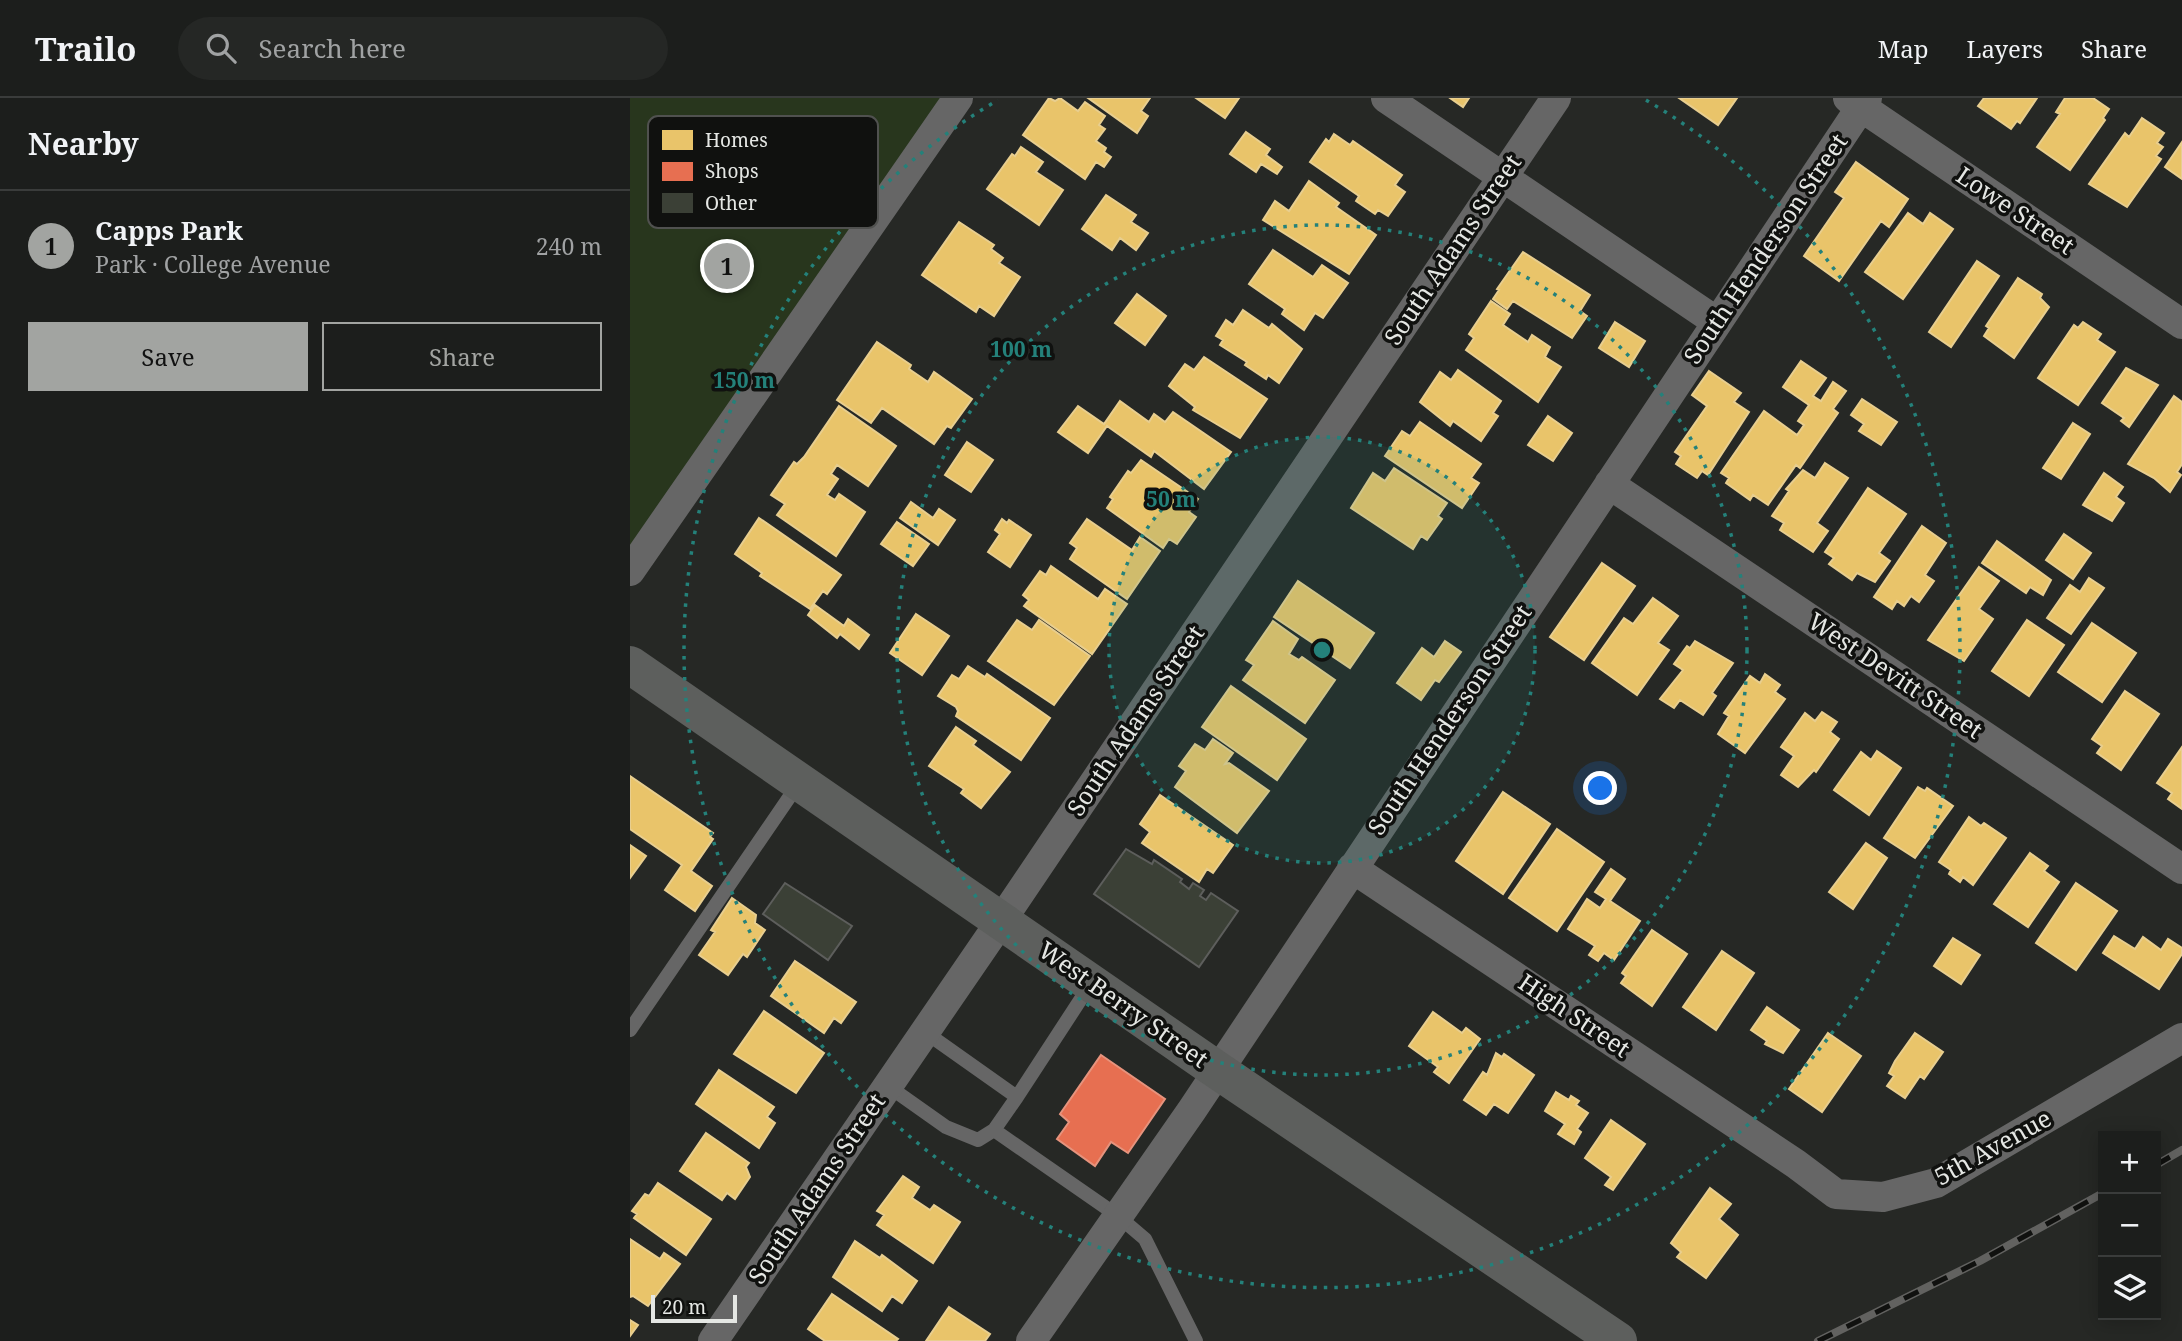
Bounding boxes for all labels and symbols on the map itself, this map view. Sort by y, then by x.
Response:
legend [648,116,878,228]
street label: South Henderson Street [1675,126,1854,370]
text: Homes [705,127,768,153]
street label: South Adams Street [1376,147,1528,351]
text: Shops [705,158,759,184]
street label: Lowe Street [1950,158,2081,261]
text: Other [705,190,757,216]
pin: 1 [704,240,750,292]
text: 100 m [990,335,1052,363]
text: 150 m [713,366,775,394]
text: 50 m [1146,485,1196,513]
street label: South Henderson Street [1359,597,1538,841]
street label: West Devitt Street [1802,604,1990,745]
street label: South Adams Street [1059,618,1211,822]
centre of rings [1310,638,1334,662]
your location [1583,771,1617,805]
street label: West Berry Street [1033,933,1215,1075]
street label: High Street [1513,965,1637,1064]
street label: South Adams Street [740,1086,892,1290]
street label: 5th Avenue [1928,1101,2057,1192]
scale bar [651,1292,737,1324]

